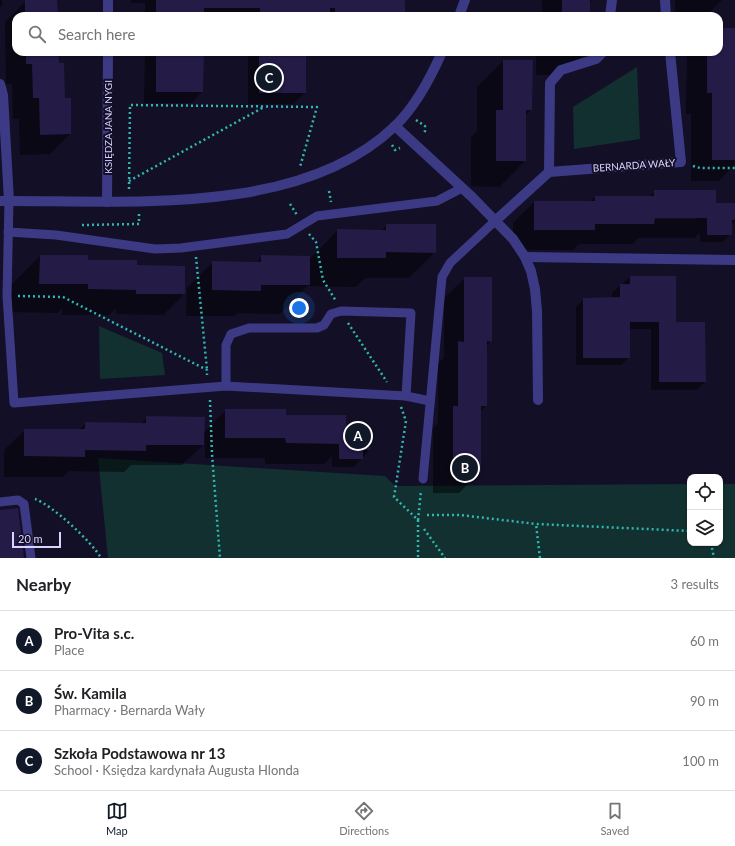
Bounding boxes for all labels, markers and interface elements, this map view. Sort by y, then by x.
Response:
search box [12,12,723,56]
icon: search [26,23,48,45]
text: Search here [58,25,135,43]
pin: C [256,63,282,93]
street label: KSIĘDZA JANA NYGI [102,80,114,174]
street label: BERNARDA WAŁY [592,156,676,174]
your location [289,298,309,318]
pin: A [345,421,371,451]
pin: B [452,453,478,483]
map controls [687,474,723,546]
button: locate [687,474,723,510]
button: layers [687,510,723,546]
scale bar [12,530,61,549]
text: 20 m [18,532,43,545]
text: Nearby [16,574,71,595]
text: 3 results [671,576,719,592]
text: Pro-Vita s.c. [54,624,134,642]
text: A [24,633,34,649]
text: 60 m [690,633,719,649]
text: Place [54,642,84,658]
text: Św. Kamila [54,684,127,702]
text: B [25,693,33,709]
text: 90 m [690,693,719,709]
text: Pharmacy · Bernarda Wały [54,702,205,718]
text: Szkoła Podstawowa nr 13 [54,744,226,762]
text: C [25,753,33,769]
text: 100 m [682,753,719,769]
text: School · Księdza kardynała Augusta Hlonda [54,762,299,778]
tab: Map [106,800,128,837]
tab: Directions [339,800,389,837]
tab: Saved [600,800,629,837]

